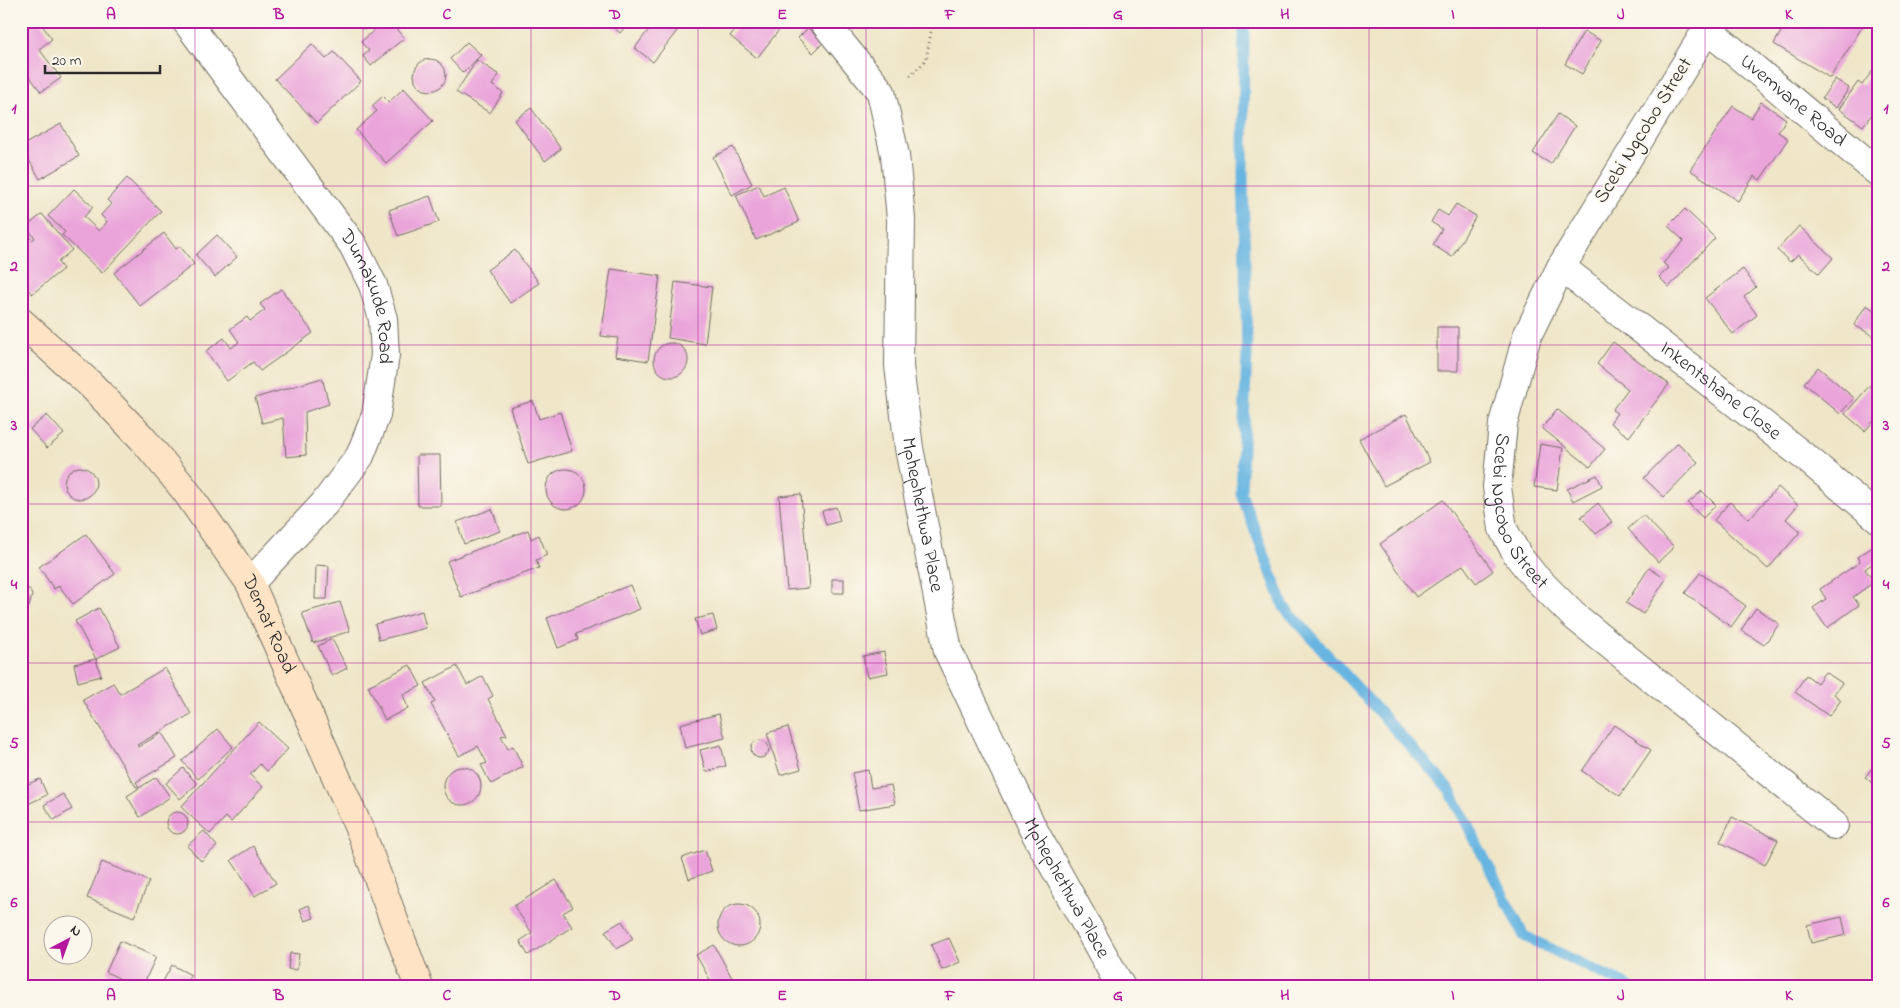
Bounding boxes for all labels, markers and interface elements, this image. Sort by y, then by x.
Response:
text: A [106,3,116,27]
text: B [273,3,285,27]
text: C [443,3,452,27]
text: D [608,3,621,27]
text: E [777,3,787,27]
text: F [944,3,956,27]
text: G [1113,3,1123,27]
text: H [1280,3,1290,27]
text: I [1451,3,1455,27]
text: J [1617,3,1625,27]
text: K [1785,3,1794,27]
scale bar [45,42,160,74]
street label: Uvemvane Road [1733,48,1853,154]
text: 20 m [52,50,82,72]
street label: Scebi Ngcobo Street [1587,52,1702,210]
text: 1 [11,97,17,121]
text: 1 [1883,97,1889,121]
street label: Dumakude Road [331,223,400,366]
text: 2 [9,255,18,279]
text: 2 [1881,255,1890,279]
street label: Inkentshane Close [1653,334,1787,448]
text: 3 [10,414,18,438]
text: 3 [1882,414,1890,438]
street label: Scebi Ngcobo Street [1482,432,1555,597]
street label: Mphephethwa Place [893,436,951,595]
street label: Demat Road [233,570,303,678]
text: 4 [10,573,18,597]
text: 4 [1882,573,1890,597]
text: 5 [9,732,19,756]
text: 5 [1881,732,1891,756]
street label: Mphephethwa Place [1015,813,1117,964]
text: 6 [9,891,18,915]
text: 6 [1881,891,1890,915]
north arrow [42,916,92,966]
text: N [65,920,86,942]
text: A [106,984,116,1008]
text: B [273,984,285,1008]
text: C [443,984,452,1008]
text: D [608,984,621,1008]
text: E [777,984,787,1008]
text: F [944,984,956,1008]
text: G [1113,984,1123,1008]
text: H [1280,984,1290,1008]
text: I [1451,984,1455,1008]
text: J [1617,984,1625,1008]
text: K [1785,984,1794,1008]

